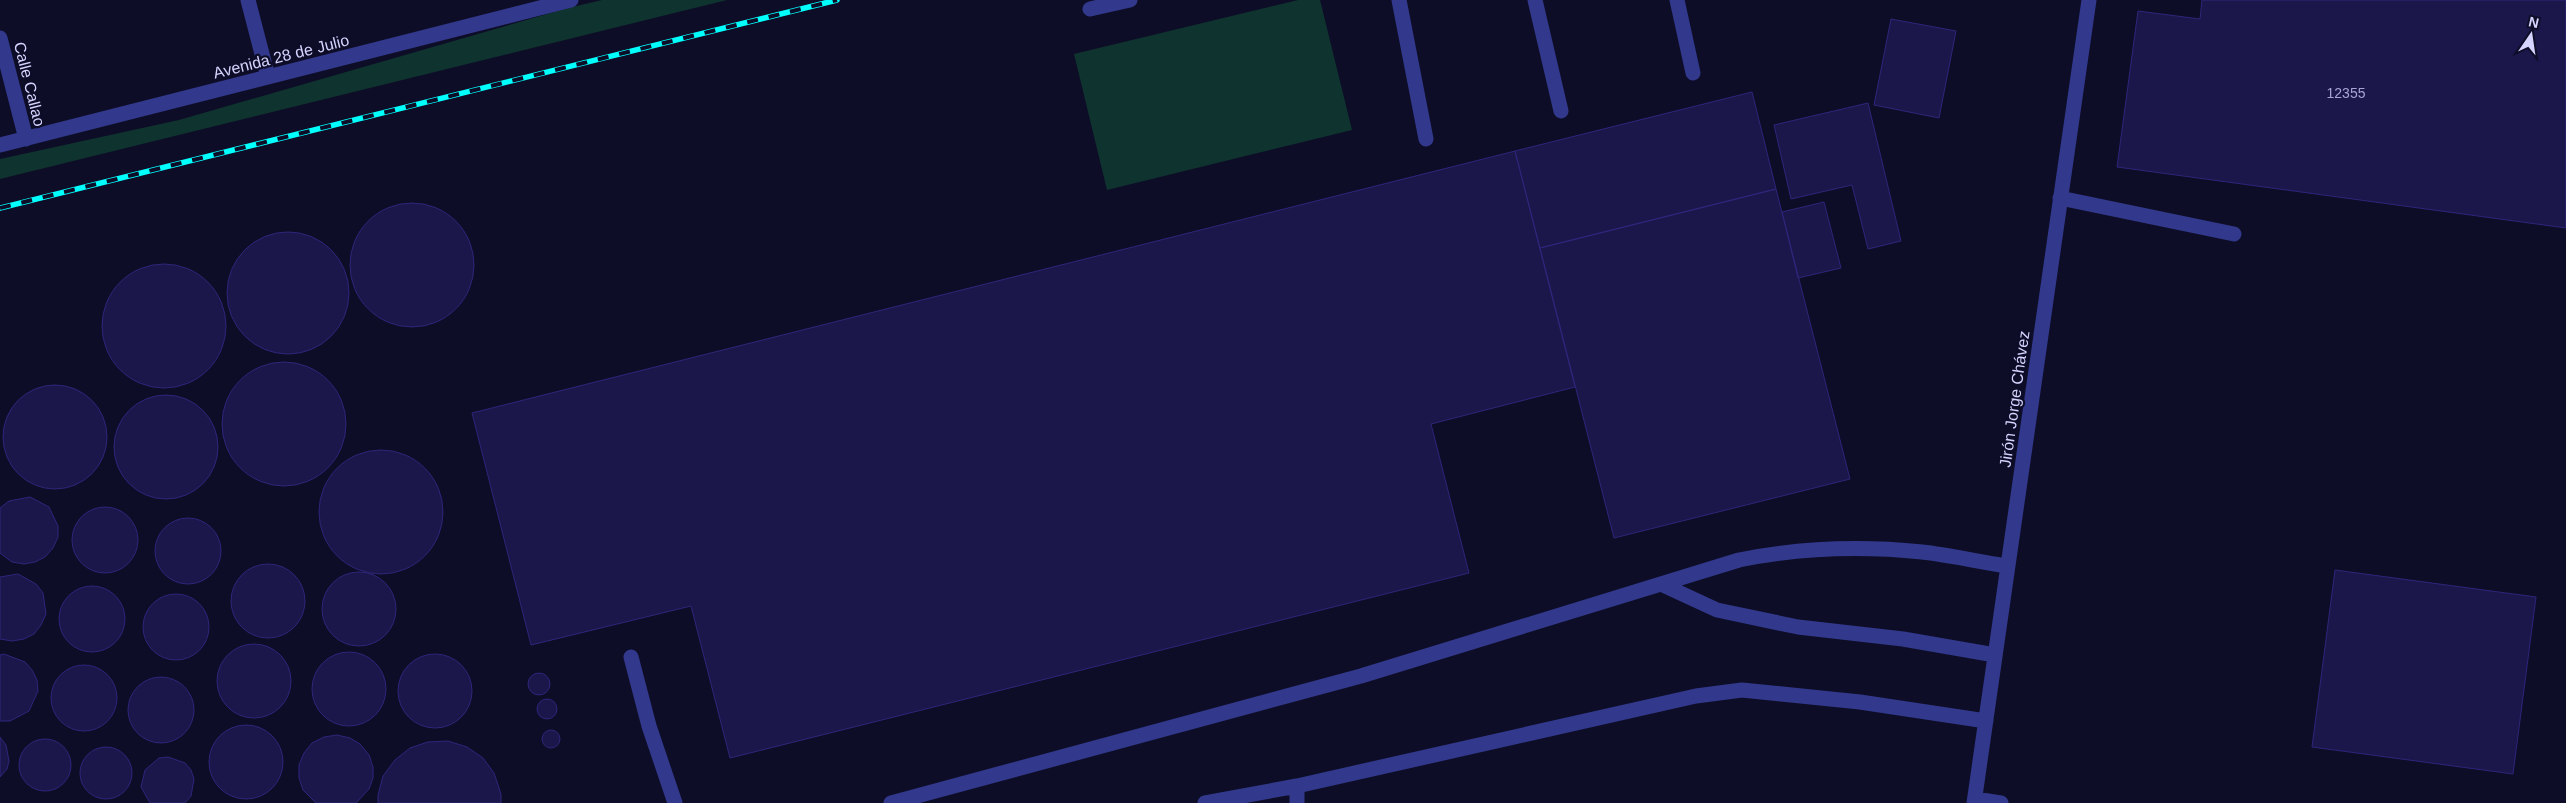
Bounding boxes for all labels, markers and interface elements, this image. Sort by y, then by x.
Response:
north arrow [2506,10,2556,60]
text: N [2527,13,2541,31]
street label: Avenida 28 de Julio [211,31,351,82]
street label: Calle Callao [11,40,48,128]
house number: 12355 [2327,85,2366,101]
street label: Jirón Jorge Chávez [1996,330,2033,469]

